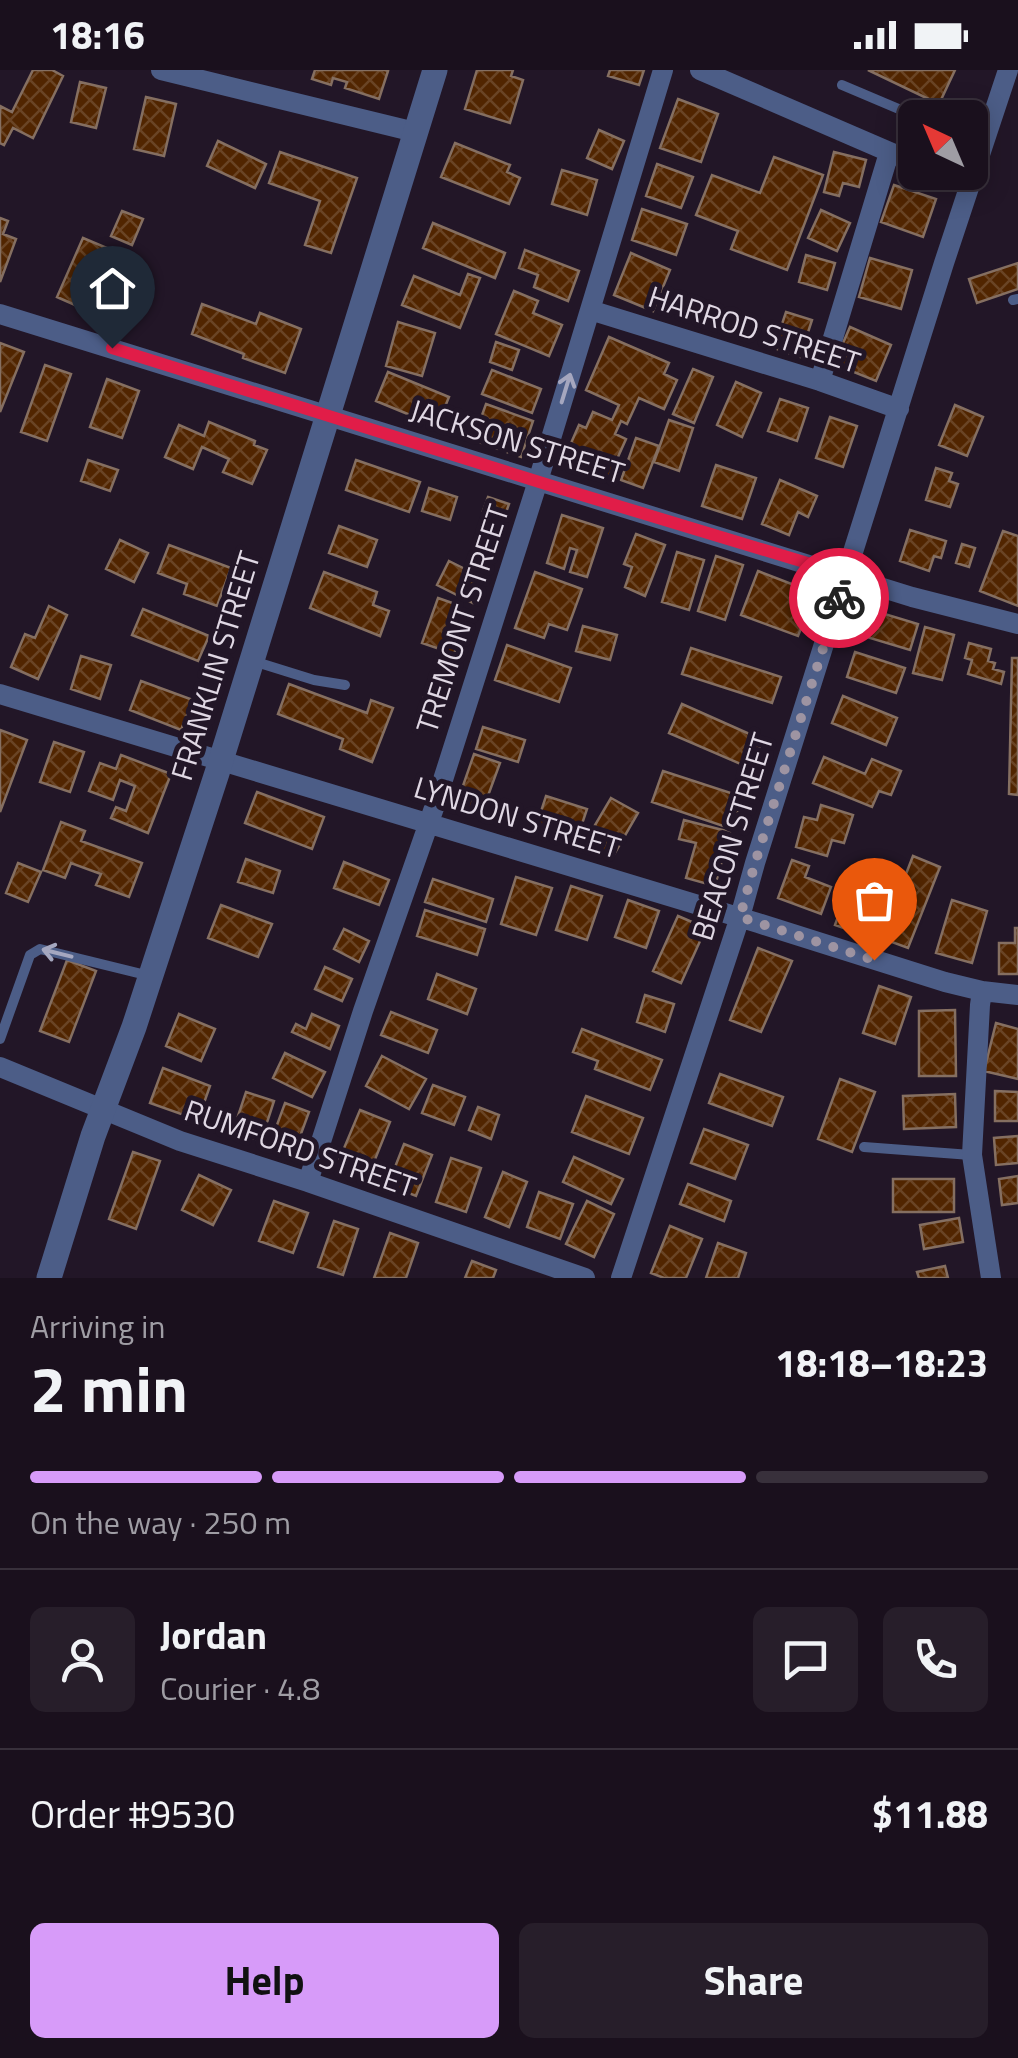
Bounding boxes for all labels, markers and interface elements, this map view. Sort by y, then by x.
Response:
text: 18:16 [50,6,145,64]
north arrow [898,100,988,190]
map controls [898,100,988,190]
pin [70,246,155,349]
icon: home [85,261,140,316]
street label: HARROD STREET [642,273,866,385]
one-way arrow [559,373,577,404]
street label: JACKSON STREET [404,387,630,496]
street label: TREMONT STREET [403,498,521,739]
street label: FRANKLIN STREET [158,545,272,786]
courier [789,548,889,648]
icon: bike [812,571,867,626]
street label: BEACON STREET [679,727,785,946]
street label: LYNDON STREET [408,764,626,870]
pin [832,858,917,961]
icon: bag [847,873,902,928]
one-way arrow [41,943,73,961]
street label: RUMFORD STREET [178,1087,423,1209]
text: Arriving in [30,1302,166,1350]
text: 18:18–18:23 [775,1334,988,1392]
text: 2 min [30,1338,188,1437]
text: On the way · 250 m [30,1498,291,1546]
text: Jordan [160,1606,267,1664]
button: person [30,1607,135,1712]
button: chat [753,1607,858,1712]
button: phone [883,1607,988,1712]
text: Courier · 4.8 [160,1664,320,1712]
text: Order #9530 [30,1785,235,1843]
text: $11.88 [872,1785,988,1843]
button: Help [30,1923,499,2038]
button: Share [519,1923,988,2038]

